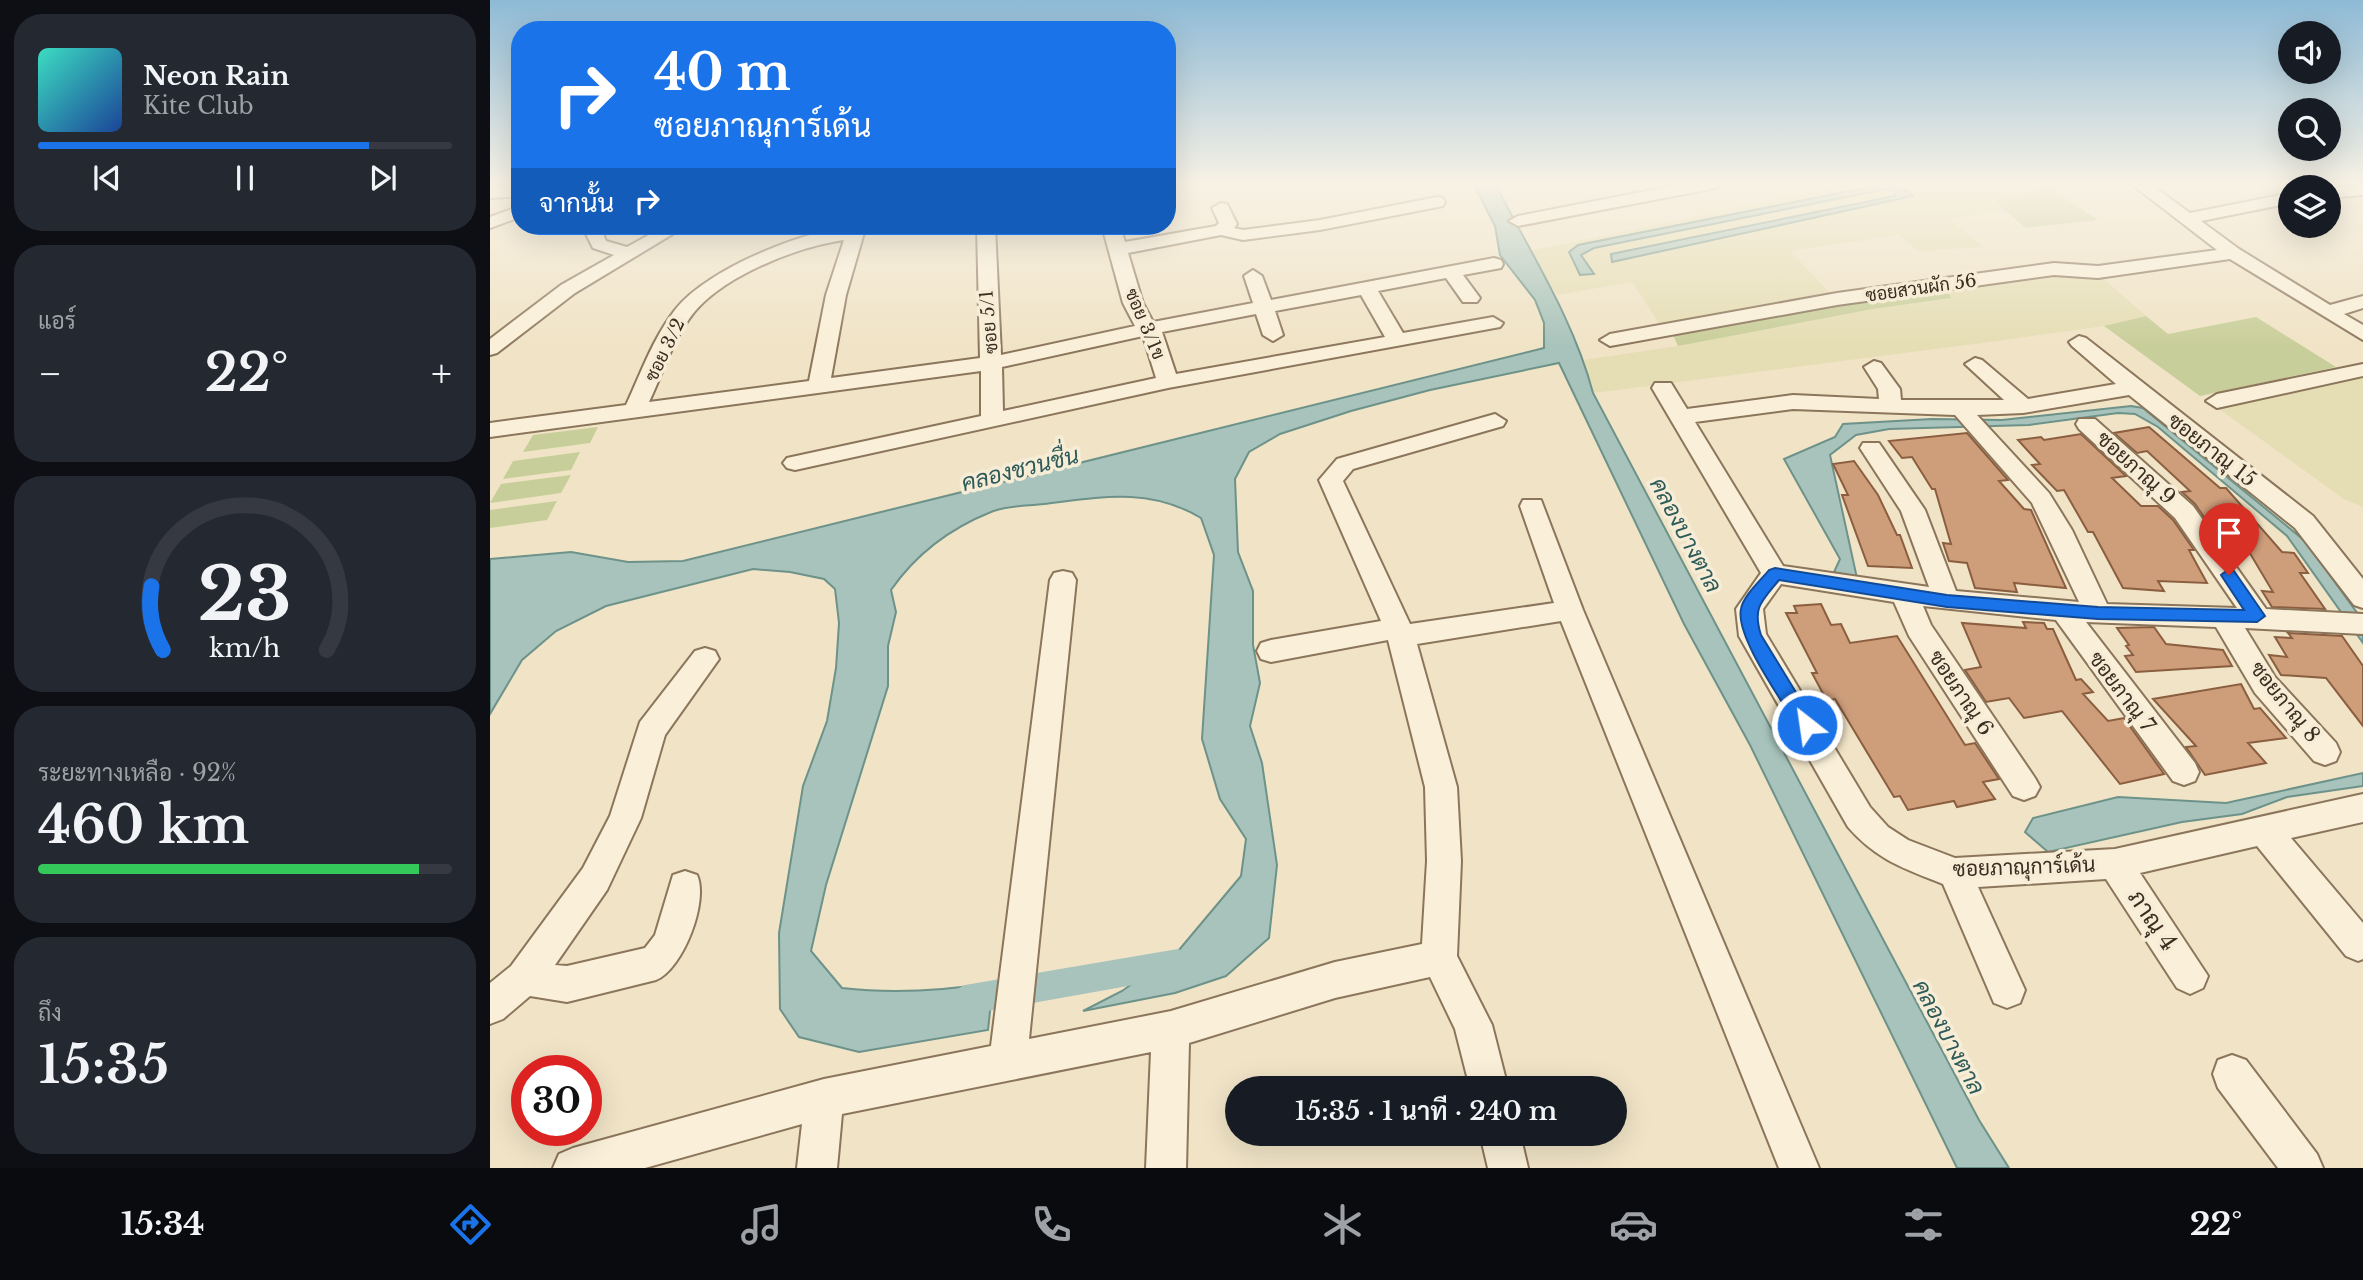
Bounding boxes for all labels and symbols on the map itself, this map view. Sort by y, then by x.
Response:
street label: ซอยสวนผัก 56 [1864,269,1978,307]
street label: ซอย 3/1ข [1120,285,1170,363]
street label: ซอย 5/1 [975,289,1003,355]
street label: ซอย 3/2 [640,315,690,385]
street label: ซอยภาณุ 15 [2162,407,2261,493]
street label: ซอยภาณุ 9 [2090,426,2181,511]
water label: คลองชวนชื่น [957,434,1082,497]
water label: คลองบางตาล [1644,473,1728,597]
pin [2199,503,2259,575]
street label: ซอยภาณุ 6 [1922,645,1999,741]
street label: ซอยภาณุ 7 [2082,646,2161,738]
street label: ซอยภาณุ 8 [2244,656,2326,748]
position arrow [1770,688,1844,762]
street label: ซอยภาณุการ์เด้น [1952,851,2096,883]
street label: ภาณุ 4 [2121,884,2184,957]
water label: คลองบางตาล [1907,975,1991,1099]
speed limit sign: 30 [511,1055,602,1146]

